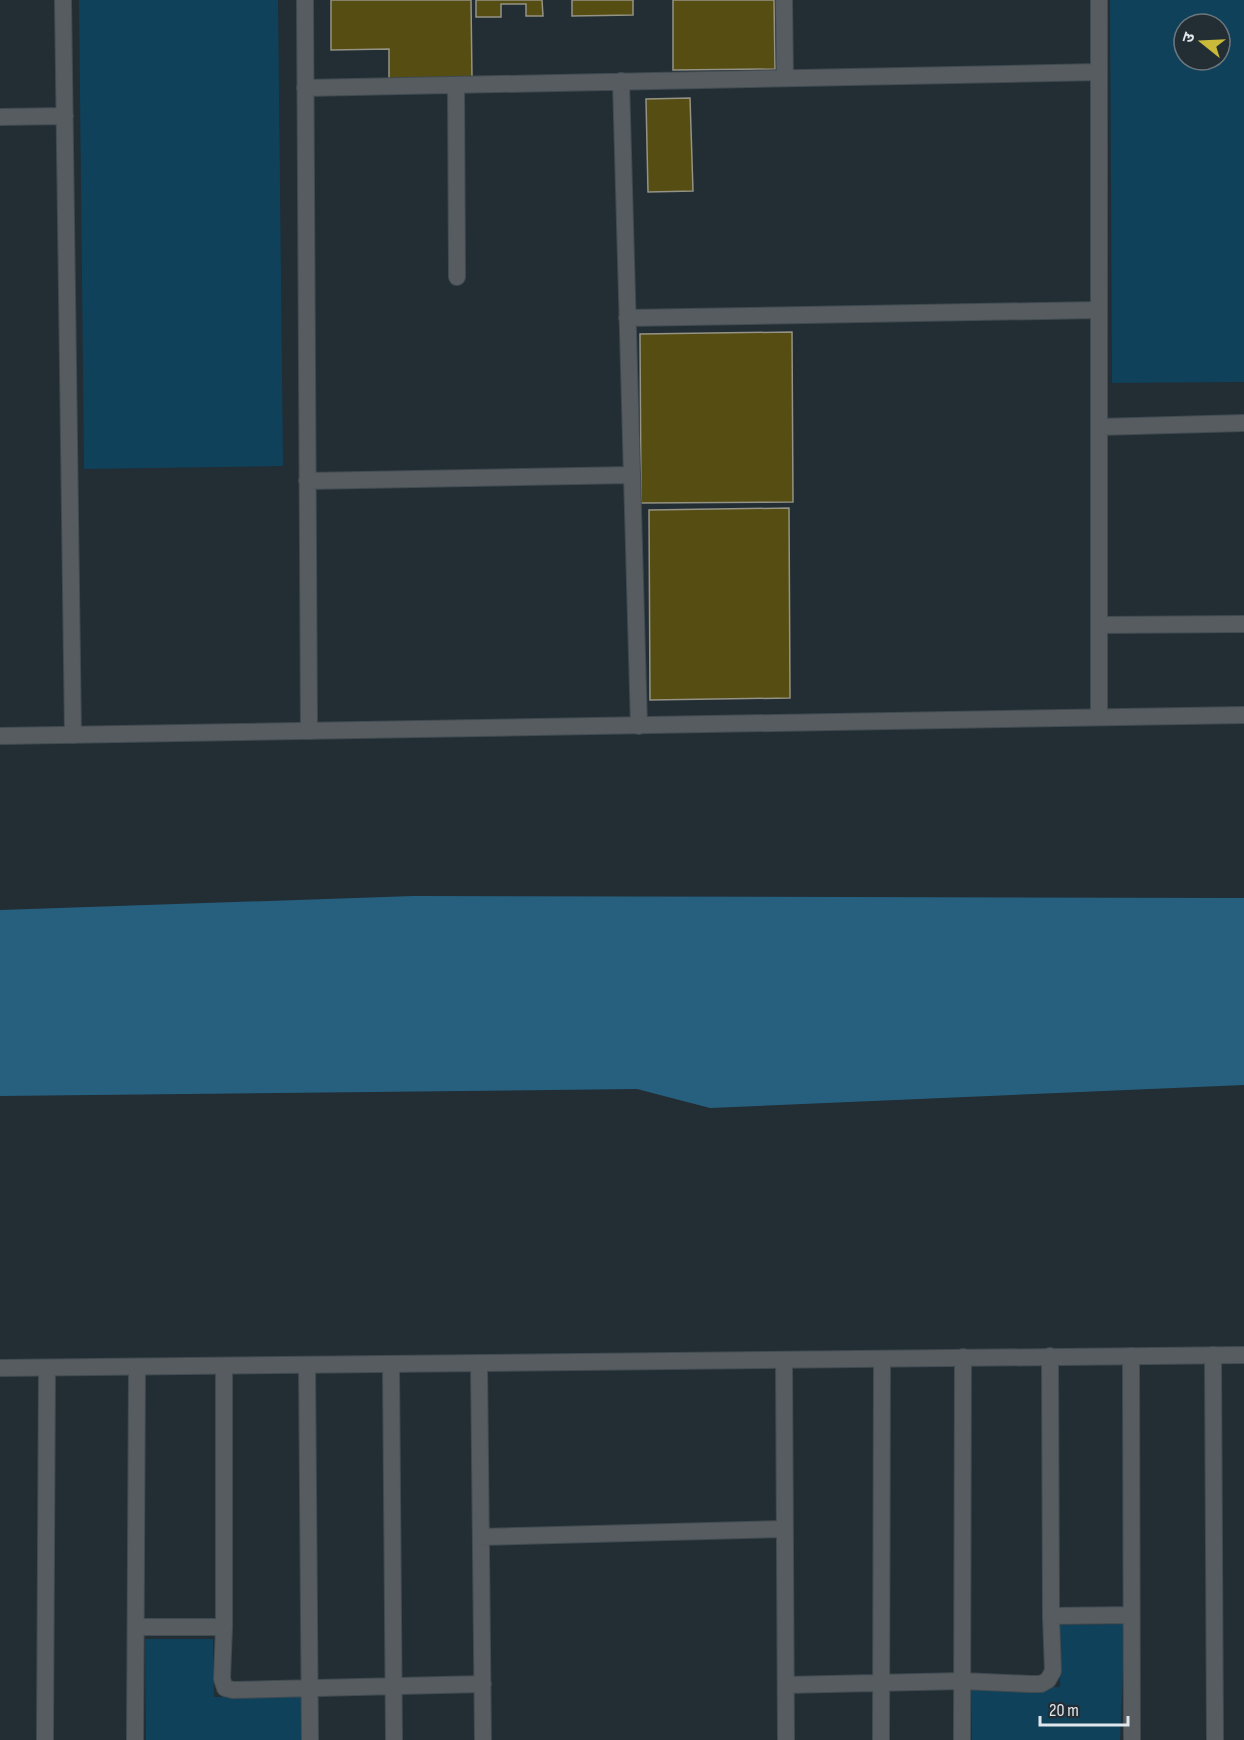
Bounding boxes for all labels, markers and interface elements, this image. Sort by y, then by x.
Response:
north arrow [1172,12,1232,72]
text: उ [1179,30,1200,45]
scale bar [1040,1689,1128,1727]
text: 20 m [1049,1700,1079,1721]

